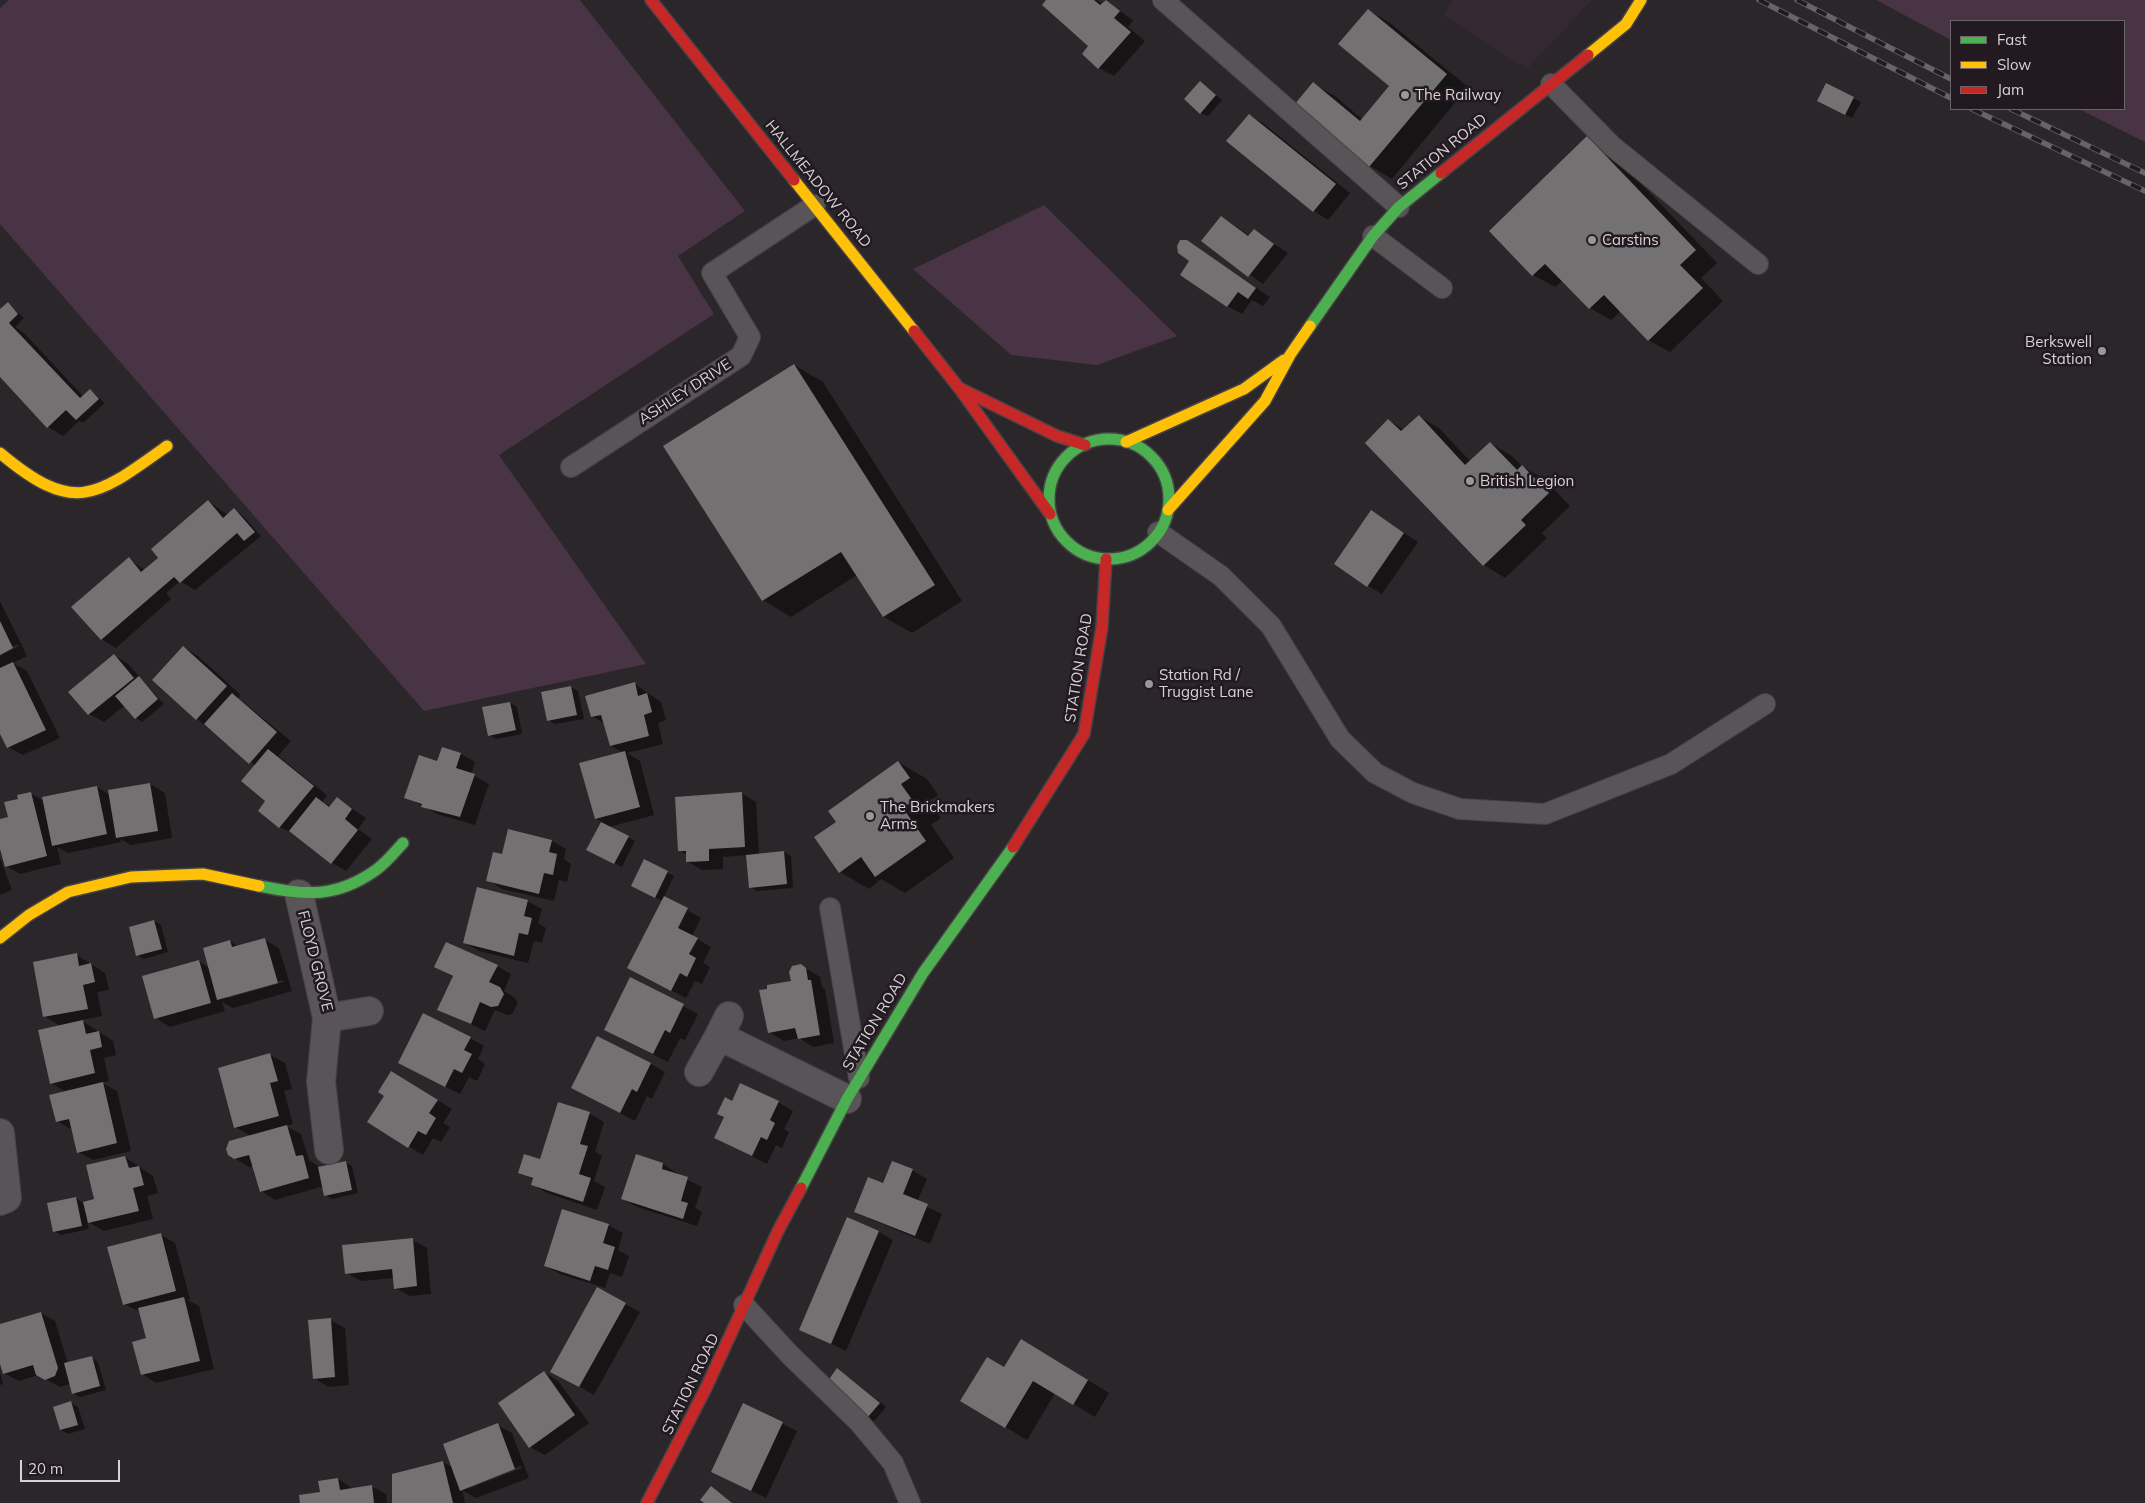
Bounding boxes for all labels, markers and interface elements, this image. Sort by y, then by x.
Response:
legend [1950,20,2125,110]
text: Fast [1997,30,2027,49]
text: Slow [1997,55,2031,74]
text: Jam [1997,80,2024,99]
place label: The Railway [1415,86,1501,104]
marker: The Railway [1399,89,1411,101]
street label: STATION ROAD [1393,110,1491,194]
street label: HALLMEADOW ROAD [761,117,875,251]
place label: Carstins [1602,231,1659,249]
marker: Carstins [1586,234,1598,246]
place label: Berkswell Station [2025,333,2092,368]
marker: Berkswell Station [2096,345,2108,357]
street label: ASHLEY DRIVE [635,355,735,429]
place label: British Legion [1480,472,1574,490]
marker: British Legion [1464,475,1476,487]
street label: STATION ROAD [1061,612,1097,724]
place label: Station Rd / Truggist Lane [1159,666,1253,701]
marker: Station Rd / Truggist Lane [1143,678,1155,690]
place label: The Brickmakers Arms [880,798,995,833]
marker: The Brickmakers Arms [864,810,876,822]
street label: FLOYD GROVE [294,909,336,1013]
street label: STATION ROAD [839,970,911,1074]
street label: STATION ROAD [659,1330,723,1438]
scale bar [22,1450,122,1482]
text: 20 m [28,1459,63,1478]

